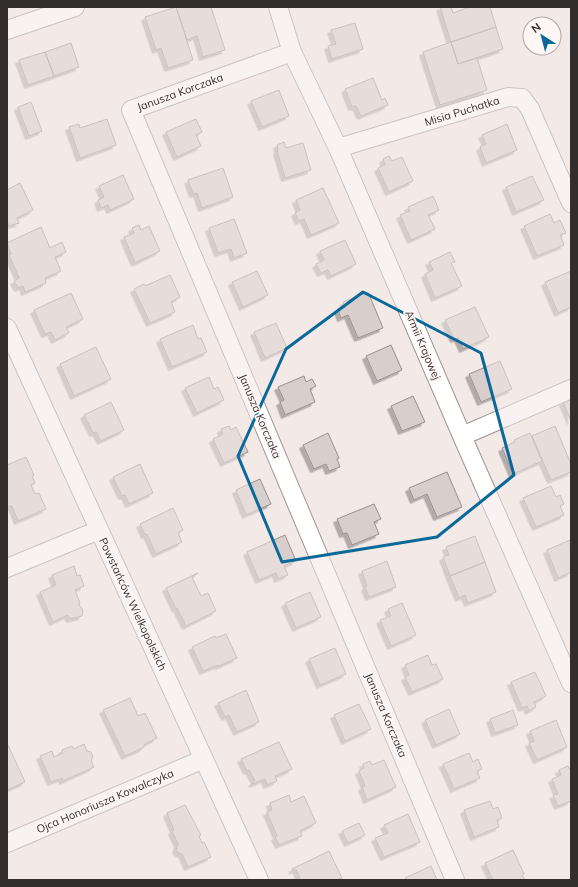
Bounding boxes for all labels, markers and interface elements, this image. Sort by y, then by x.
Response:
north arrow [522,16,562,56]
text: N [529,20,544,36]
street label: Janusza Korczaka [135,70,225,114]
street label: Misia Puchatka [423,93,501,129]
street label: Armii Krajowej [402,308,444,382]
street label: Janusza Korczaka [236,372,284,460]
street label: Powstańców Wielkopolskich [96,535,170,673]
street label: Janusza Korczaka [362,671,410,759]
street label: Ojca Honoriusza Kowalczyka [34,766,176,836]

